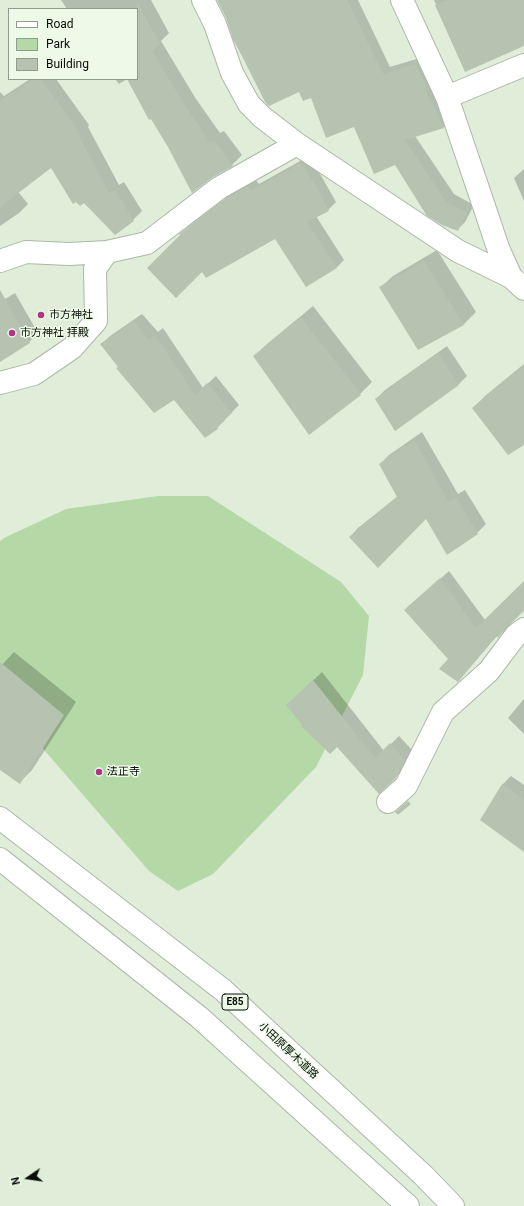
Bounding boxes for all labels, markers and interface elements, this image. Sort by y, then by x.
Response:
legend [8,8,138,80]
text: Road [46,17,74,31]
text: Park [46,37,70,51]
text: Building [46,57,89,71]
place label: 市方神社 [49,308,93,322]
marker: 市方神社 [36,310,46,320]
place label: 市方神社 拝殿 [20,326,89,340]
marker: 市方神社 拝殿 [7,328,17,338]
place label: 法正寺 [107,765,140,779]
marker: 法正寺 [94,767,104,777]
road number: E85 [222,994,248,1010]
street label: 小田原厚木道路 [255,1020,321,1082]
north arrow [8,1158,48,1198]
text: N [9,1176,23,1186]

